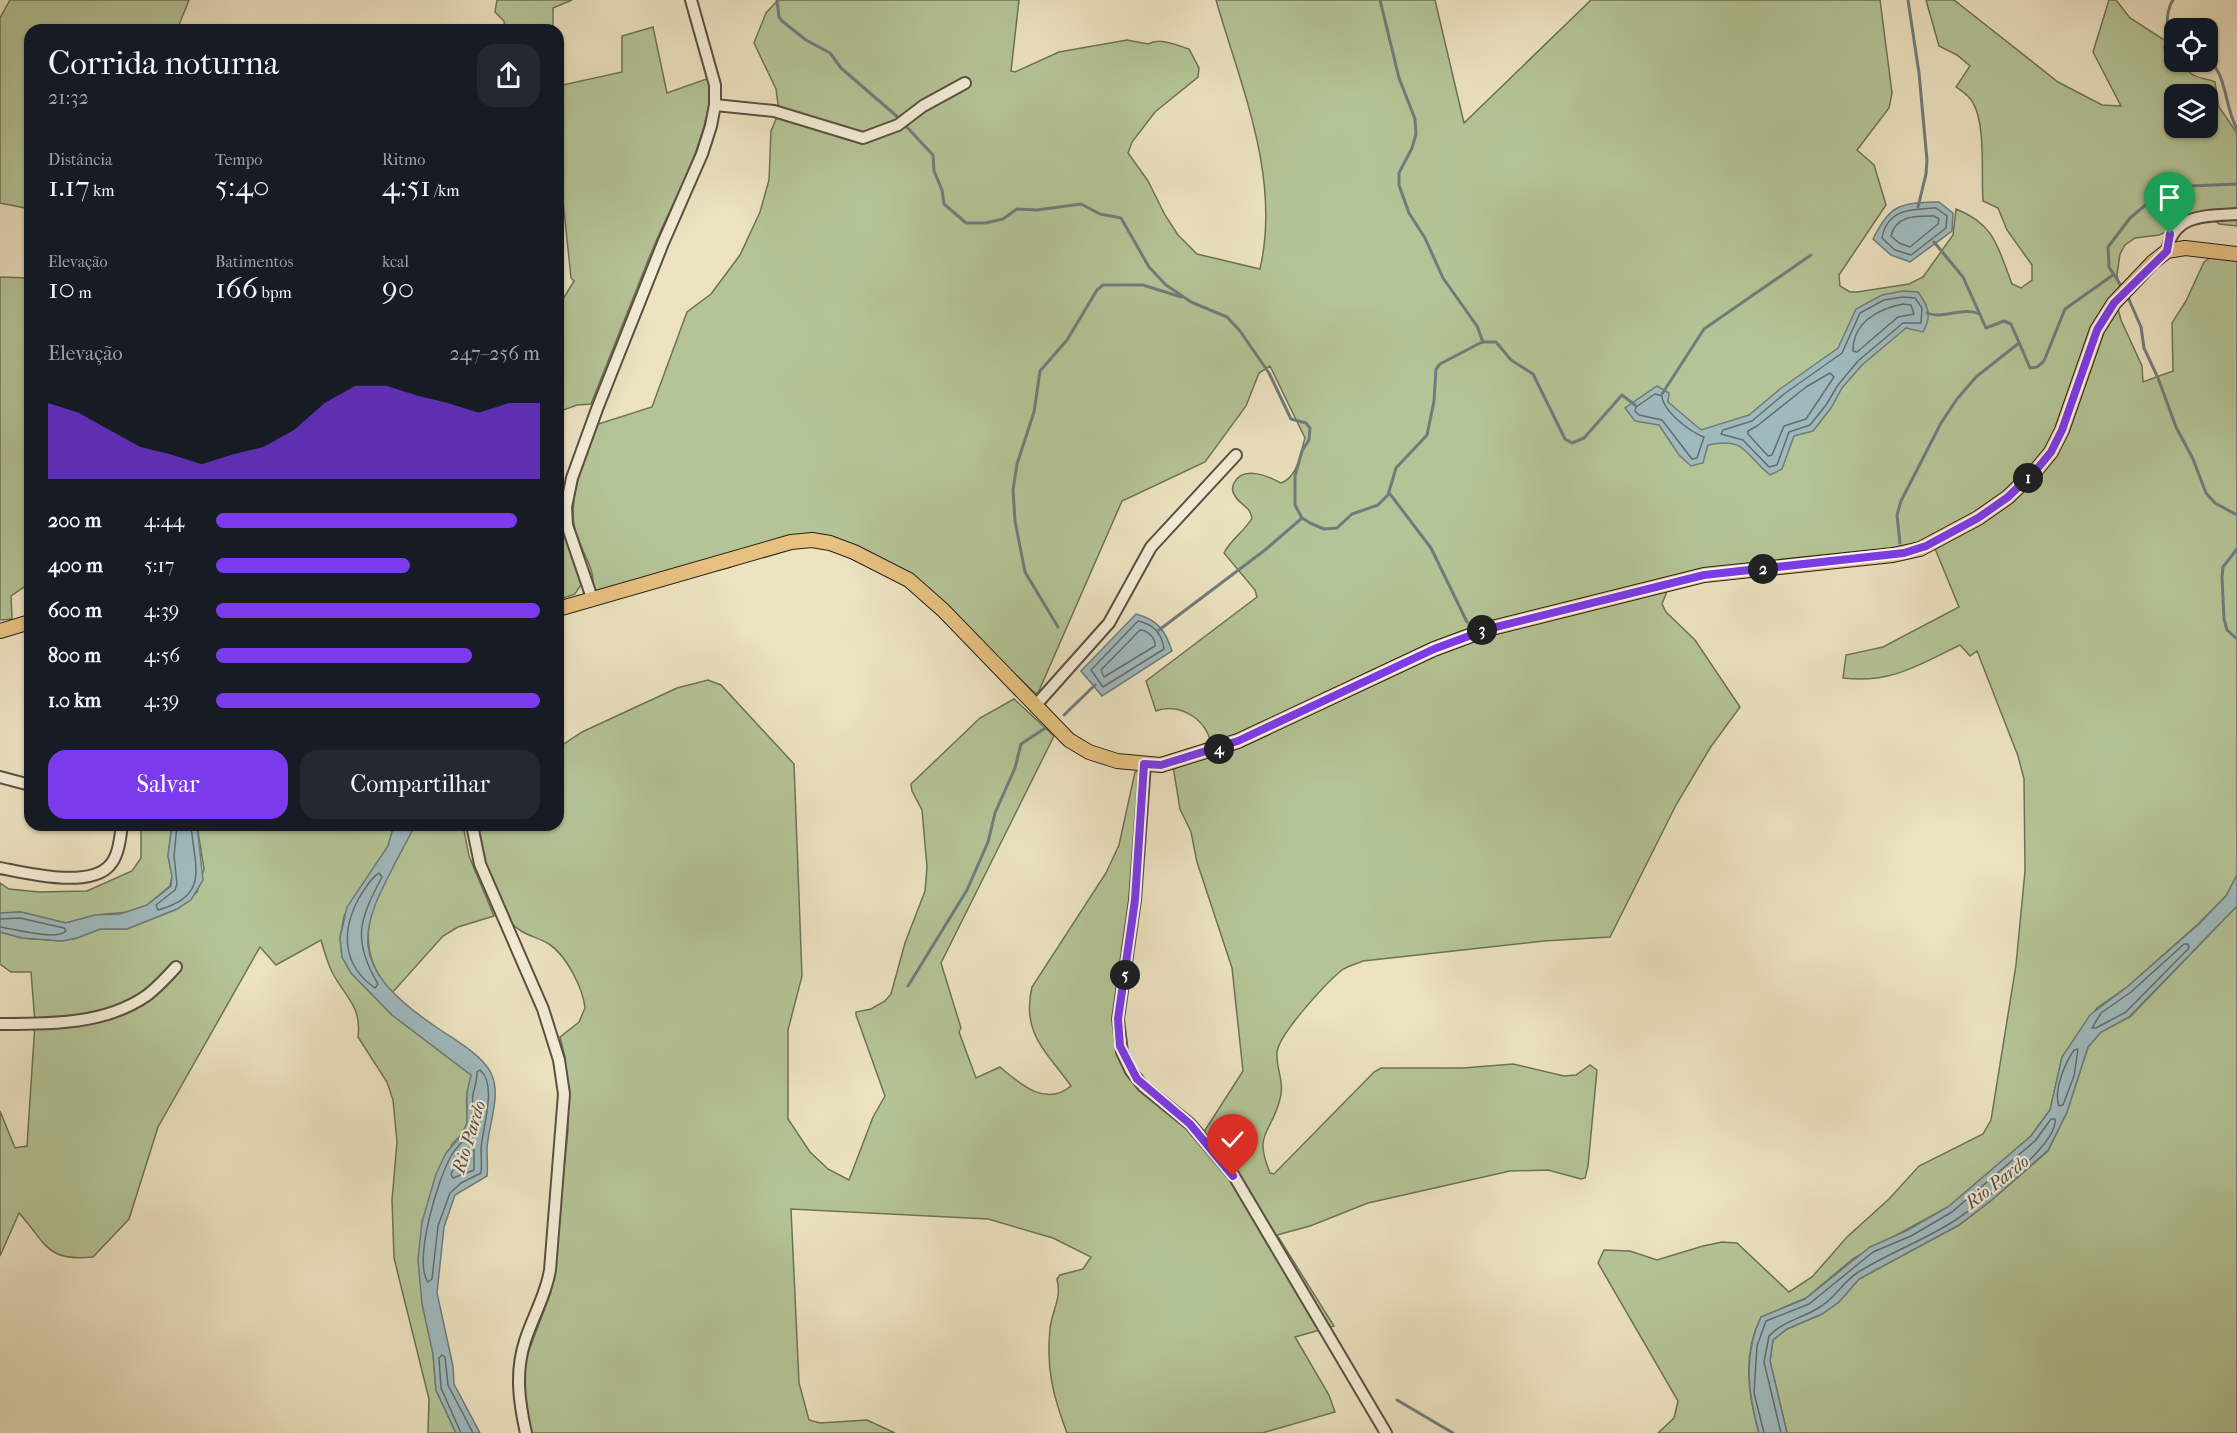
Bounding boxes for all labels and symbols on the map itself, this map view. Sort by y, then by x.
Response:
pin [2144,172,2195,234]
pin: 1 [2013,463,2043,493]
pin: 2 [1748,554,1778,584]
pin: 3 [1467,615,1497,645]
pin: 4 [1204,734,1234,764]
pin: 5 [1110,960,1140,990]
water label: Rio Pardo [448,1098,490,1177]
pin [1207,1114,1258,1176]
water label: Rio Pardo [1961,1151,2033,1214]

